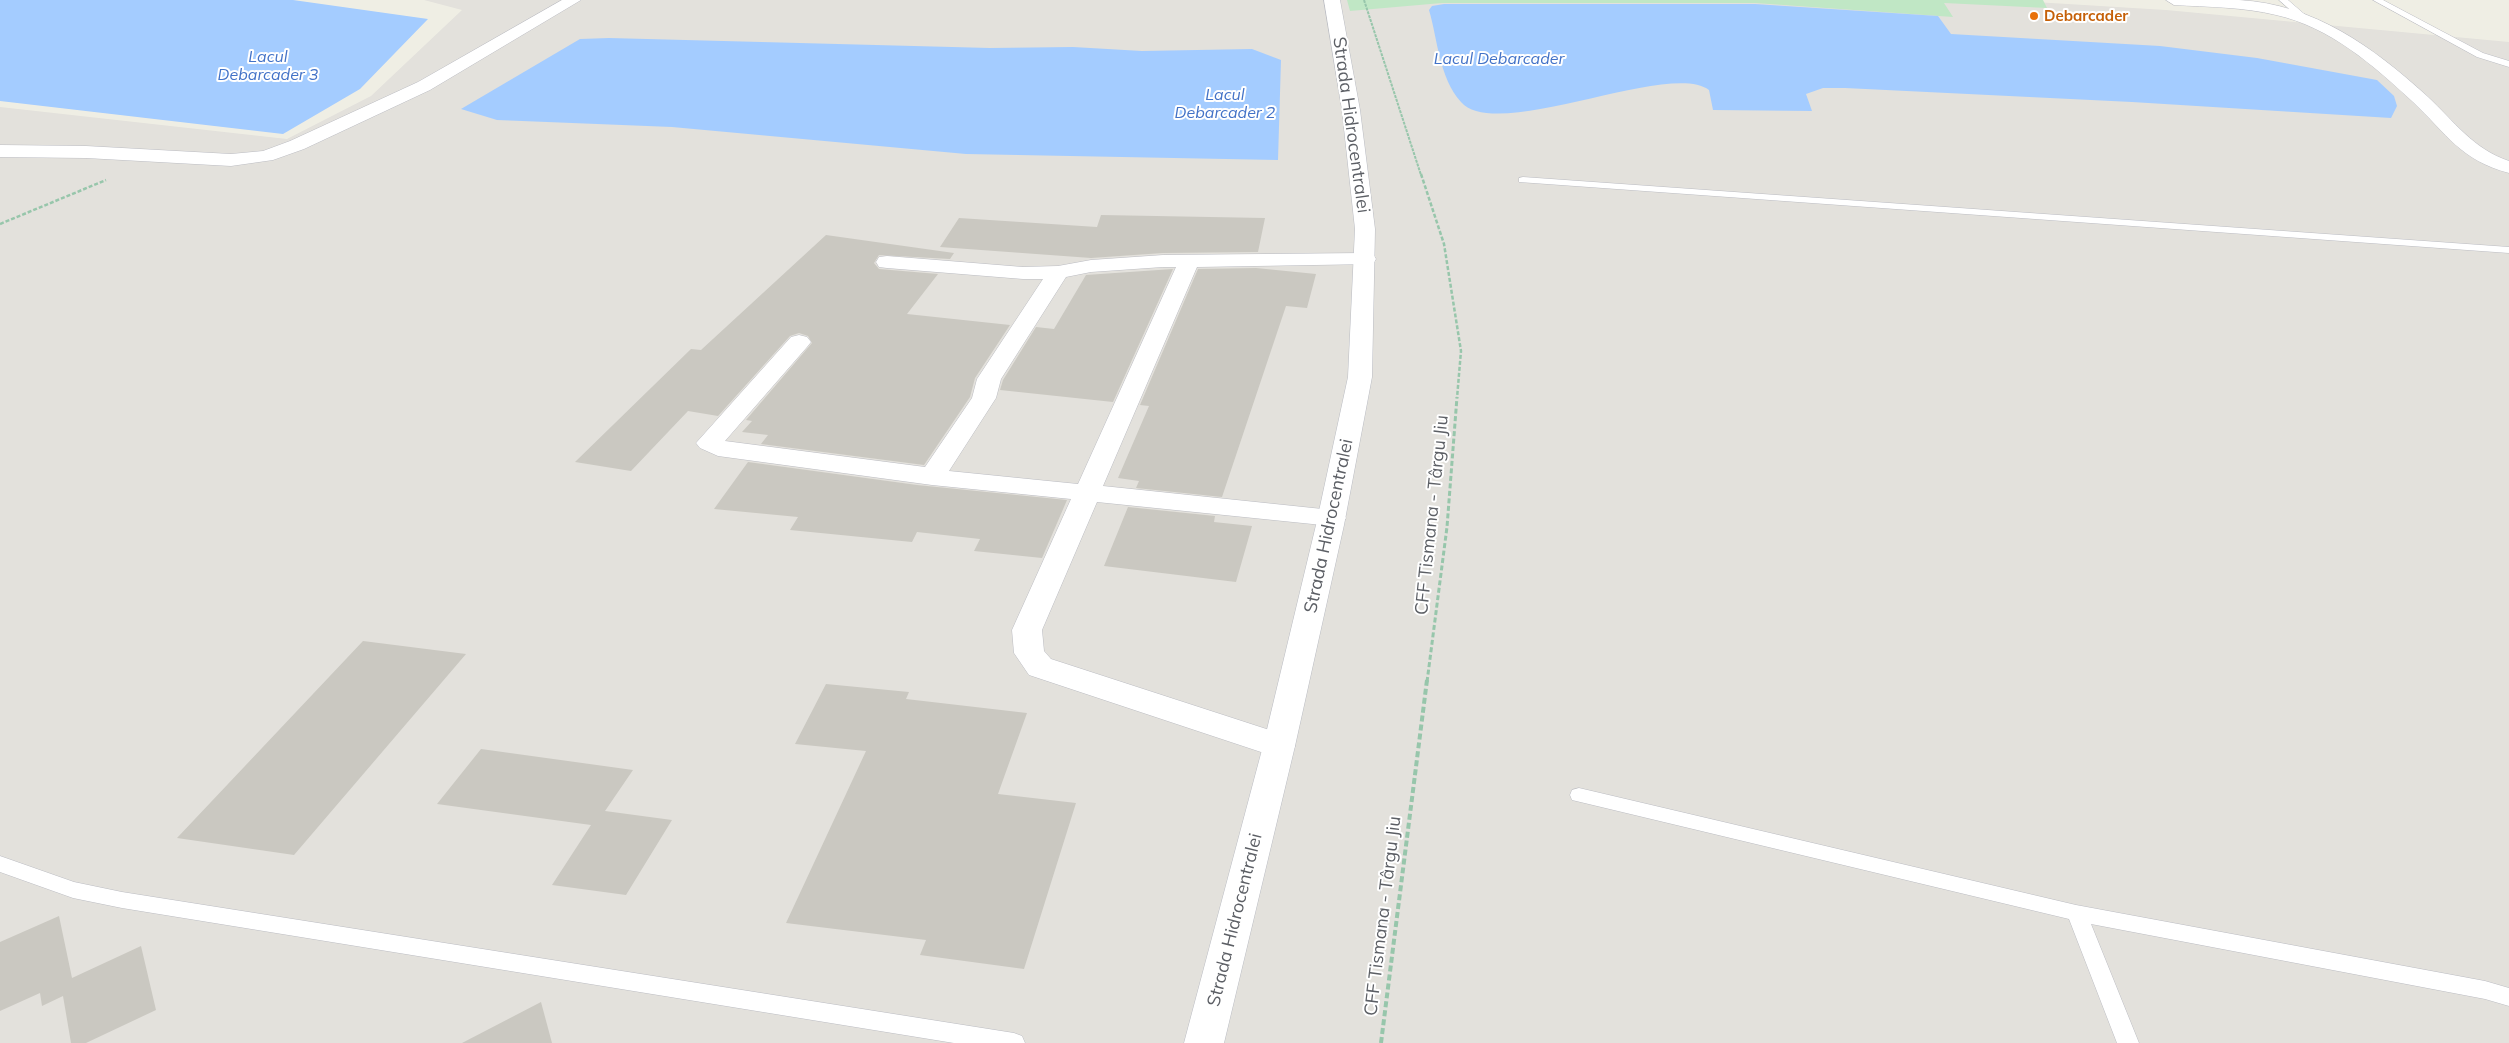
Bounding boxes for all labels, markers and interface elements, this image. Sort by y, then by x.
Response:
place label: Debarcader [2044,7,2128,25]
marker: Debarcader [2028,10,2040,22]
street label: Strada Hidrocentralei [1328,36,1374,214]
water label: Lacul Debarcader 3 [218,47,318,85]
water label: Lacul Debarcader [1434,49,1564,69]
water label: Lacul Debarcader 2 [1175,85,1275,123]
street label: CFF Tismana - Târgu Jiu [1411,414,1453,616]
street label: Strada Hidrocentralei [1300,437,1358,615]
street label: CFF Tismana - Târgu Jiu [1360,815,1406,1017]
street label: Strada Hidrocentralei [1203,831,1267,1009]

